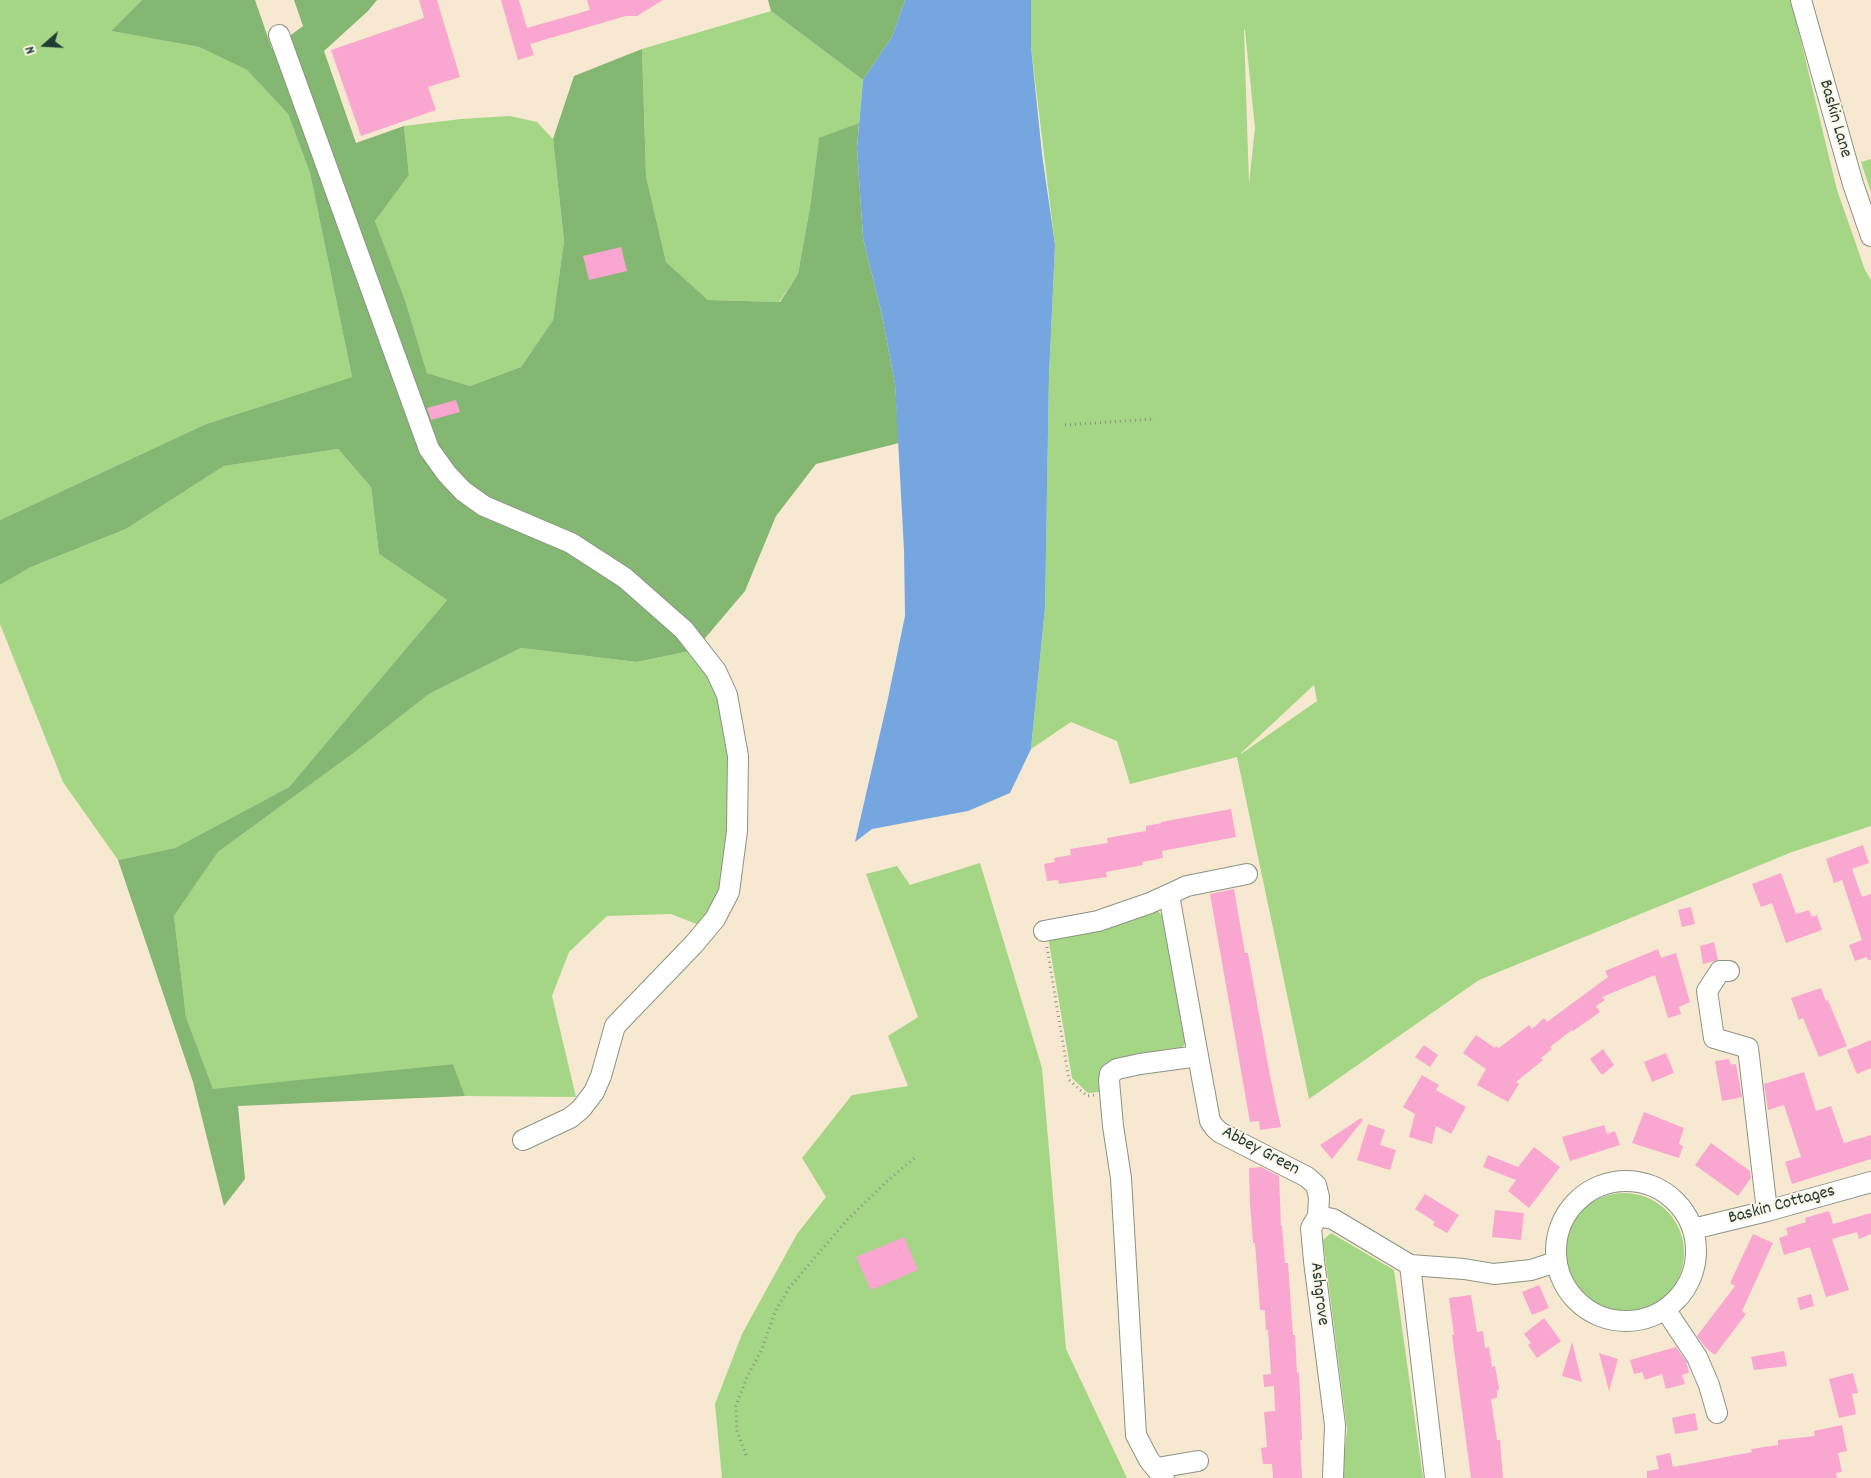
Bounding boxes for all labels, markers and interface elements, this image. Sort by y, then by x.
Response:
north arrow [20,20,70,70]
text: N [20,43,41,56]
street label: Baskin Lane [1813,78,1855,160]
street label: Abbey Green [1218,1123,1302,1181]
street label: Baskin Cottages [1726,1181,1838,1231]
street label: Ashgrove [1303,1261,1333,1327]

